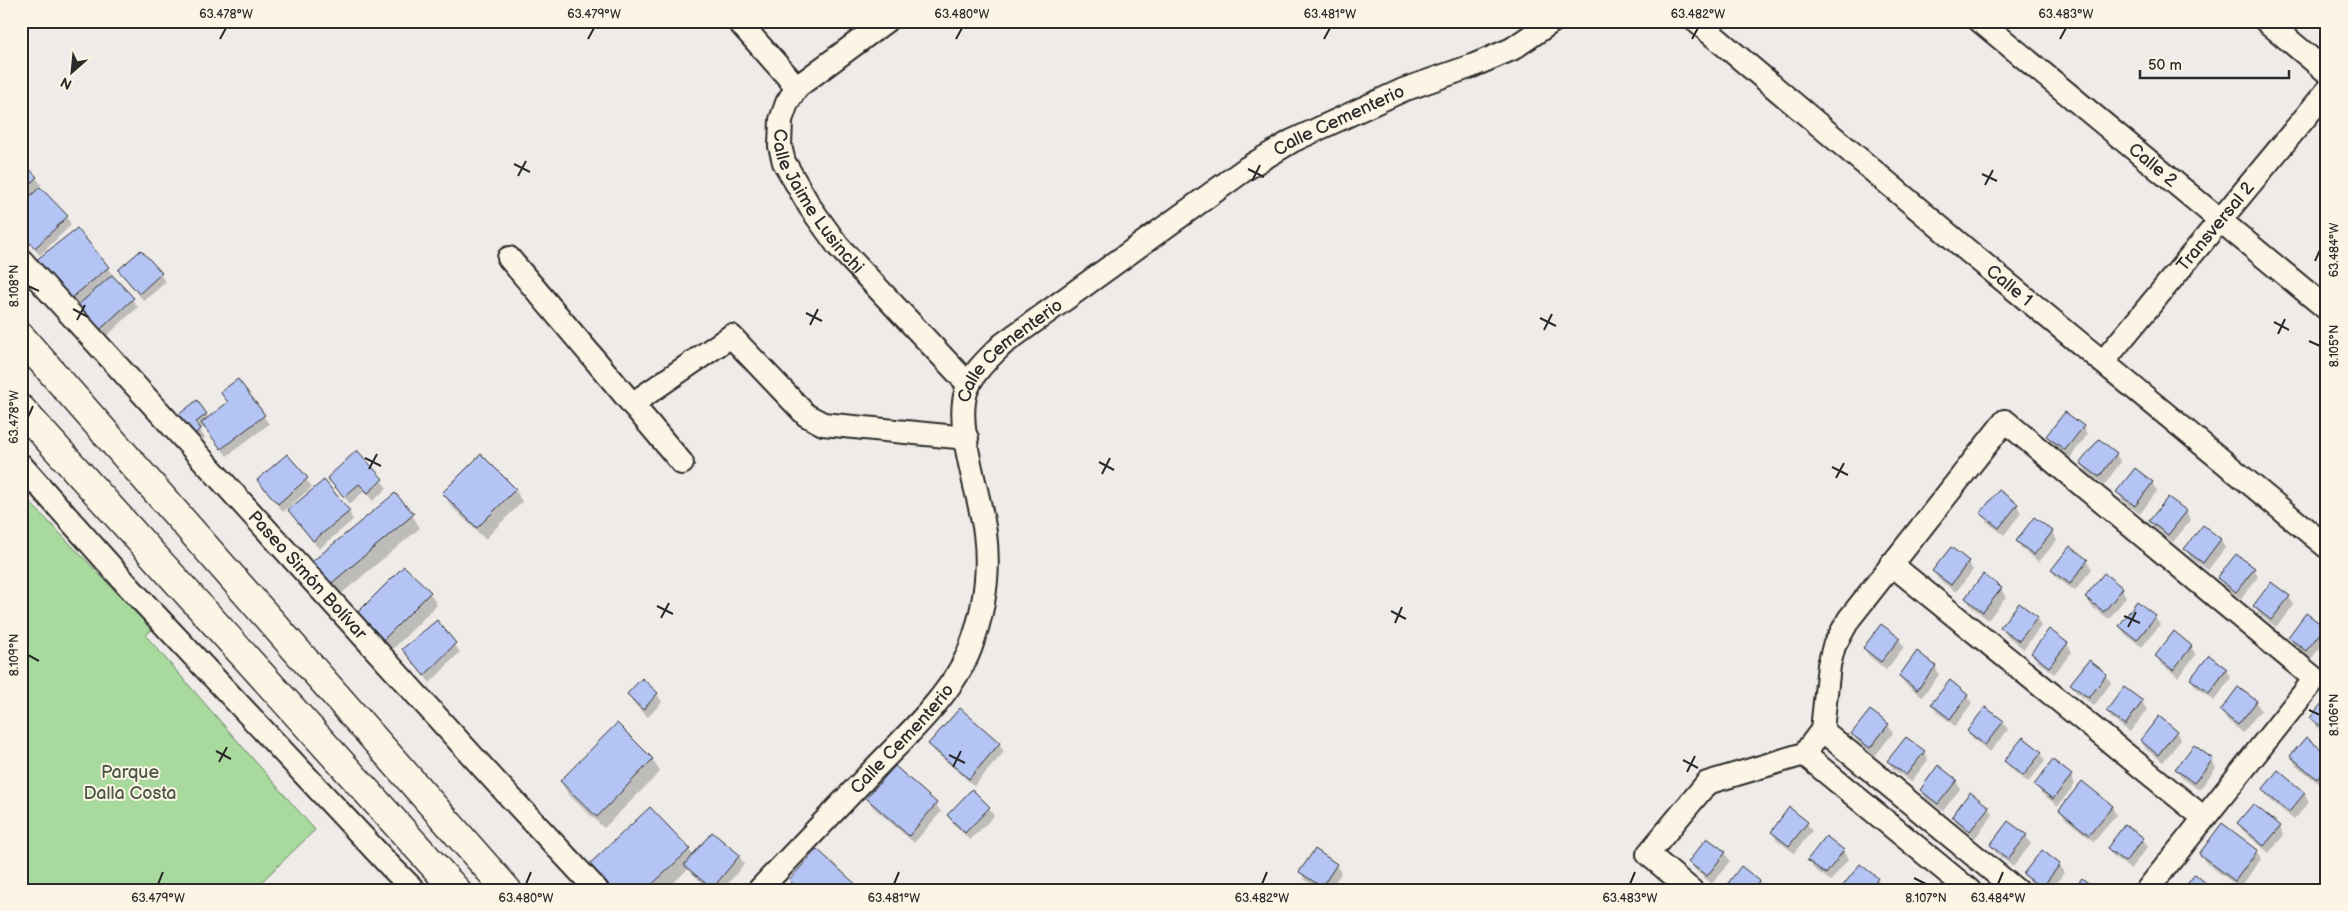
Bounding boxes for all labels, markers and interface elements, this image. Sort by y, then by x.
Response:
text: 63.478°W [199,7,253,22]
text: 63.479°W [567,7,621,22]
text: 63.480°W [935,7,990,22]
text: 63.481°W [1304,7,1356,22]
text: 63.482°W [1671,7,1725,22]
text: 63.483°W [2039,7,2094,22]
north arrow [48,48,98,98]
scale bar [2140,48,2289,80]
text: 50 m [2148,56,2182,75]
text: N [58,73,75,93]
street label: Calle Cementerio [1270,80,1408,160]
street label: Calle Jaime Lusinchi [769,128,868,277]
street label: Calle 2 [2124,138,2182,191]
street label: Transversal 2 [2172,177,2258,275]
text: 63.484°W [2327,223,2342,277]
street label: Calle 1 [1982,260,2037,310]
text: 8.108°N [7,265,22,307]
street label: Calle Cementerio [953,294,1067,404]
text: 8.105°N [2327,325,2342,367]
text: 63.478°W [7,390,22,444]
street label: Paseo Simón Bolívar [244,506,372,644]
text: 8.109°N [7,634,22,676]
street label: Calle Cementerio [846,680,958,798]
text: 8.106°N [2327,694,2342,736]
park label: Parque Dalla Costa [83,762,177,804]
text: 63.479°W [131,891,185,906]
text: 63.480°W [499,891,554,906]
text: 63.481°W [868,891,920,906]
text: 63.482°W [1235,891,1289,906]
text: 63.483°W [1603,891,1658,906]
text: 8.107°N [1905,891,1947,906]
text: 63.484°W [1971,891,2025,906]

